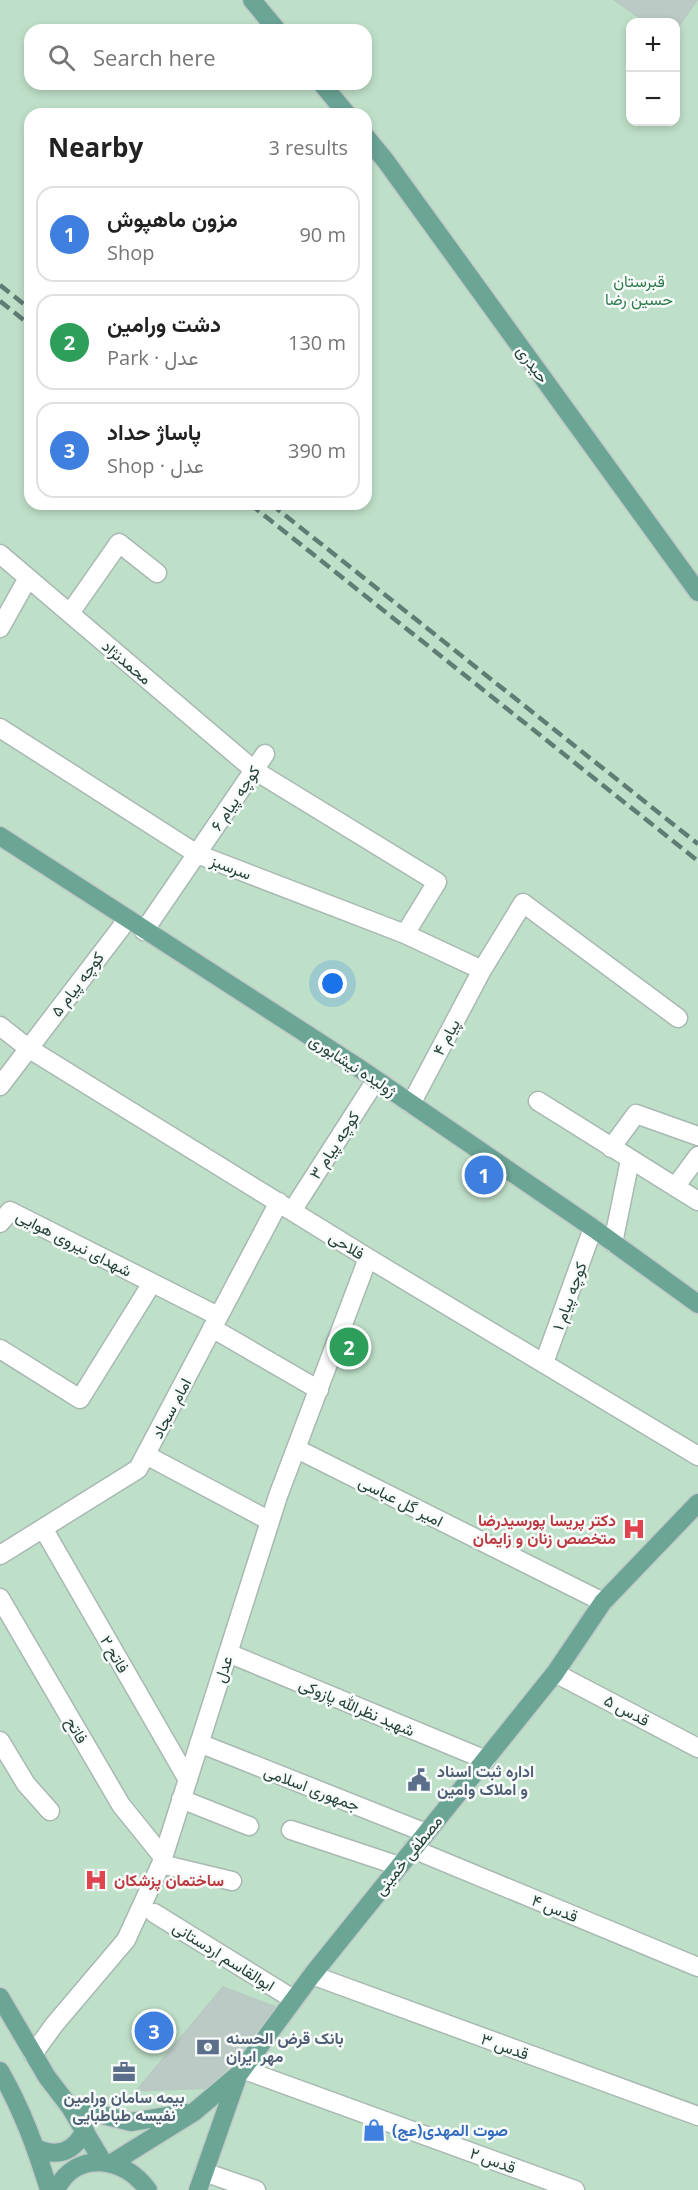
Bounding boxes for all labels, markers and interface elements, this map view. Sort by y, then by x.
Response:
map controls [626,18,680,126]
button: + [626,18,680,72]
search box [24,24,372,90]
icon: search [45,41,78,74]
text: Search here [93,42,216,72]
button: − [626,72,680,126]
text: Nearby [48,129,143,165]
text: 3 results [268,134,348,161]
text: مزون ماهپوش [107,203,238,233]
text: 1 [64,221,75,248]
text: 90 m [299,221,346,248]
text: Shop [107,239,155,266]
park label: قبرستان حسین رضا [605,270,673,310]
text: دشت ورامین [107,308,221,338]
text: 2 [64,329,75,356]
text: 130 m [288,329,346,356]
street label: حیدری [512,341,554,388]
text: Park · عدل [107,344,198,371]
text: پاساژ حداد [107,416,201,446]
text: 3 [64,437,75,464]
text: 390 m [288,437,346,464]
text: Shop · عدل [107,452,204,479]
street label: محمدنژاد [97,635,157,689]
street label: کوچه پیام ۶ [205,761,266,836]
street label: سرسبز [207,849,254,885]
street label: کوچه پیام ۵ [45,947,109,1022]
your location [318,969,347,998]
street label: پیام ۴ [427,1015,466,1060]
street label: ژولیده نیشابوری [305,1029,401,1102]
street label: کوچه پیام ۳ [304,1107,365,1184]
pin: 1 [464,1152,504,1198]
street label: شهدای نیروی هوایی [12,1204,136,1282]
street label: فلاحی [325,1226,369,1264]
street label: کوچه پیام ۱ [546,1259,592,1334]
pin: 2 [330,1324,368,1370]
street label: امام سجاد [146,1374,196,1442]
street label: امیر گل عباسی [355,1470,447,1532]
place label: دکتر پریسا پورسیدرضا متخصص زنان و زایمان [473,1509,616,1549]
hospital icon: دکتر پریسا پورسیدرضا متخصص زنان و زایمان [621,1516,647,1542]
street label: فاتح ۲ [95,1631,135,1677]
street label: عدل [208,1653,238,1685]
street label: شهید نظرالله پازوکی [295,1673,418,1742]
street label: قدس ۵ [601,1689,653,1731]
street label: فاتح [60,1713,93,1748]
street label: جمهوری اسلامی [261,1760,363,1816]
place label: اداره ثبت اسناد و املاک وامین [437,1760,534,1800]
public building icon: اداره ثبت اسناد و املاک وامین [406,1767,432,1793]
street label: مصطفی خمینی [369,1810,447,1900]
hospital icon: ساختمان پزشکان [83,1867,109,1893]
place label: ساختمان پزشکان [114,1869,224,1892]
street label: قدس ۴ [529,1889,581,1927]
street label: ابوالقاسم اردستانی [169,1916,279,1996]
pin: 3 [134,2008,174,2054]
place label: بانک قرض الحسنه مهر ایران [226,2027,344,2067]
street label: قدس ۳ [478,2027,532,2065]
bank icon: بانک قرض الحسنه مهر ایران [195,2034,221,2060]
office icon: بیمه سامان ورامین نفیسه طباطبایی [111,2059,137,2085]
place label: بیمه سامان ورامین نفیسه طباطبایی [63,2086,185,2126]
shop icon: صوت المهدی(عج) [361,2117,387,2143]
place label: صوت المهدی(عج) [392,2119,508,2142]
street label: قدس ۲ [467,2142,519,2178]

